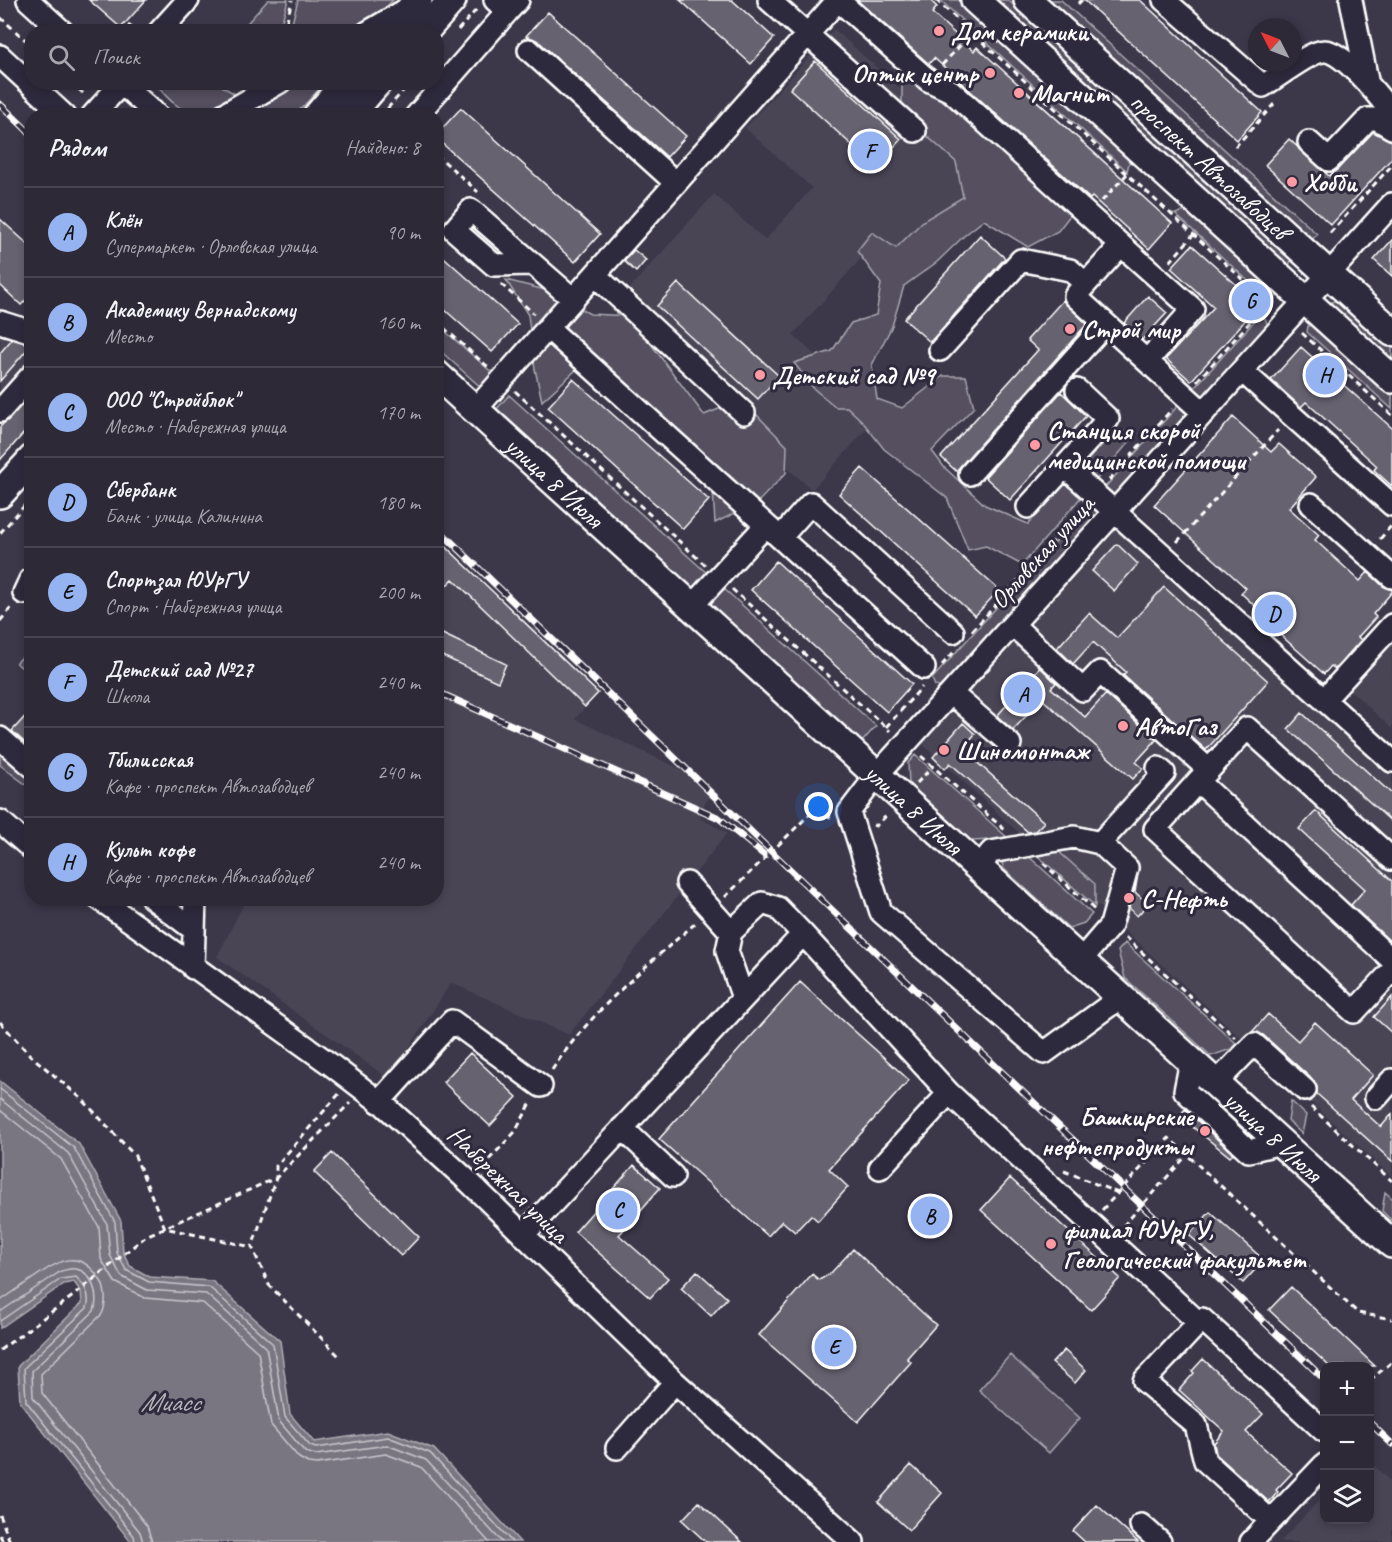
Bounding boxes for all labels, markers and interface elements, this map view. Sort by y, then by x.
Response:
place label: Дом керамики [951,15,1090,48]
north arrow [1248,18,1302,72]
search box [24,24,444,90]
marker: Дом керамики [932,24,946,38]
icon: search [45,41,78,74]
text: Поиск [93,43,139,71]
place label: Оптик центр [852,57,980,90]
marker: Оптик центр [983,66,997,80]
place label: Магнит [1031,77,1111,110]
street label: проспект Автозаводцев [1123,85,1301,251]
marker: Магнит [1012,86,1026,100]
pin: F [850,128,890,174]
text: Рядом [48,131,106,164]
text: Найдено: 8 [345,135,420,160]
place label: Хобби [1304,166,1358,199]
marker: Хобби [1285,175,1299,189]
text: Клён [105,206,142,234]
text: A [62,220,73,245]
text: 90 m [386,220,420,245]
text: Супермаркет · Орловская улица [105,234,317,259]
pin: G [1232,278,1270,324]
text: Академику Вернадскому [105,296,296,324]
text: B [62,310,73,335]
text: 160 m [377,310,420,335]
place label: Строй мир [1082,313,1182,346]
marker: Строй мир [1063,322,1077,336]
text: Место [105,324,152,349]
pin: H [1306,352,1344,398]
place label: Детский сад №9 [772,359,937,392]
marker: Детский сад №9 [753,368,767,382]
text: ООО "Стройблок" [105,386,238,414]
text: C [63,400,72,425]
text: 170 m [377,400,420,425]
text: Место · Набережная улица [105,414,286,439]
place label: Станция скорой медицинской помощи [1047,414,1248,477]
street label: улица 8 Июля [497,427,612,536]
marker: Станция скорой медицинской помощи [1028,438,1042,452]
text: Сбербанк [105,476,175,504]
street label: Орловская улица [982,487,1103,616]
text: D [62,490,73,515]
text: 180 m [377,490,420,515]
text: Банк · улица Калинина [105,504,262,529]
text: Спортзал ЮУрГУ [105,566,247,594]
text: E [62,580,73,605]
text: 200 m [377,580,420,605]
pin: D [1254,592,1294,636]
text: Спорт · Набережная улица [105,594,282,619]
text: Детский сад №27 [105,656,253,684]
text: F [63,670,72,695]
text: 240 m [377,670,420,695]
pin: A [1004,672,1042,716]
text: Школа [105,684,149,709]
place label: АвтоГаз [1135,710,1218,743]
marker: АвтоГаз [1116,719,1130,733]
place label: Шиномонтаж [956,734,1091,767]
marker: Шиномонтаж [937,743,951,757]
text: Тбилисская [105,746,193,774]
street label: улица 8 Июля [856,754,971,863]
text: G [63,760,72,785]
text: 240 m [377,760,420,785]
text: Кафе · проспект Автозаводцев [105,774,310,799]
your location [804,792,833,821]
text: Культ кофе [105,836,195,864]
text: H [62,850,73,875]
text: 240 m [377,850,420,875]
text: Кафе · проспект Автозаводцев [105,864,310,889]
place label: С-Нефть [1141,882,1229,915]
marker: С-Нефть [1122,891,1136,905]
street label: улица 8 Июля [1216,1082,1331,1190]
place label: Башкирские нефтепродукты [1041,1100,1196,1163]
street label: Набережная улица [440,1118,577,1251]
marker: Башкирские нефтепродукты [1198,1124,1212,1138]
pin: C [598,1188,638,1232]
pin: B [910,1194,950,1238]
place label: филиал ЮУрГУ, Геологический факультет [1063,1213,1308,1276]
marker: филиал ЮУрГУ, Геологический факультет [1044,1237,1058,1251]
pin: E [814,1324,854,1370]
map controls [1320,1362,1374,1524]
button: + [1320,1362,1374,1416]
water label: Миасс [140,1385,203,1419]
button: − [1320,1416,1374,1470]
button: layers [1320,1470,1374,1524]

